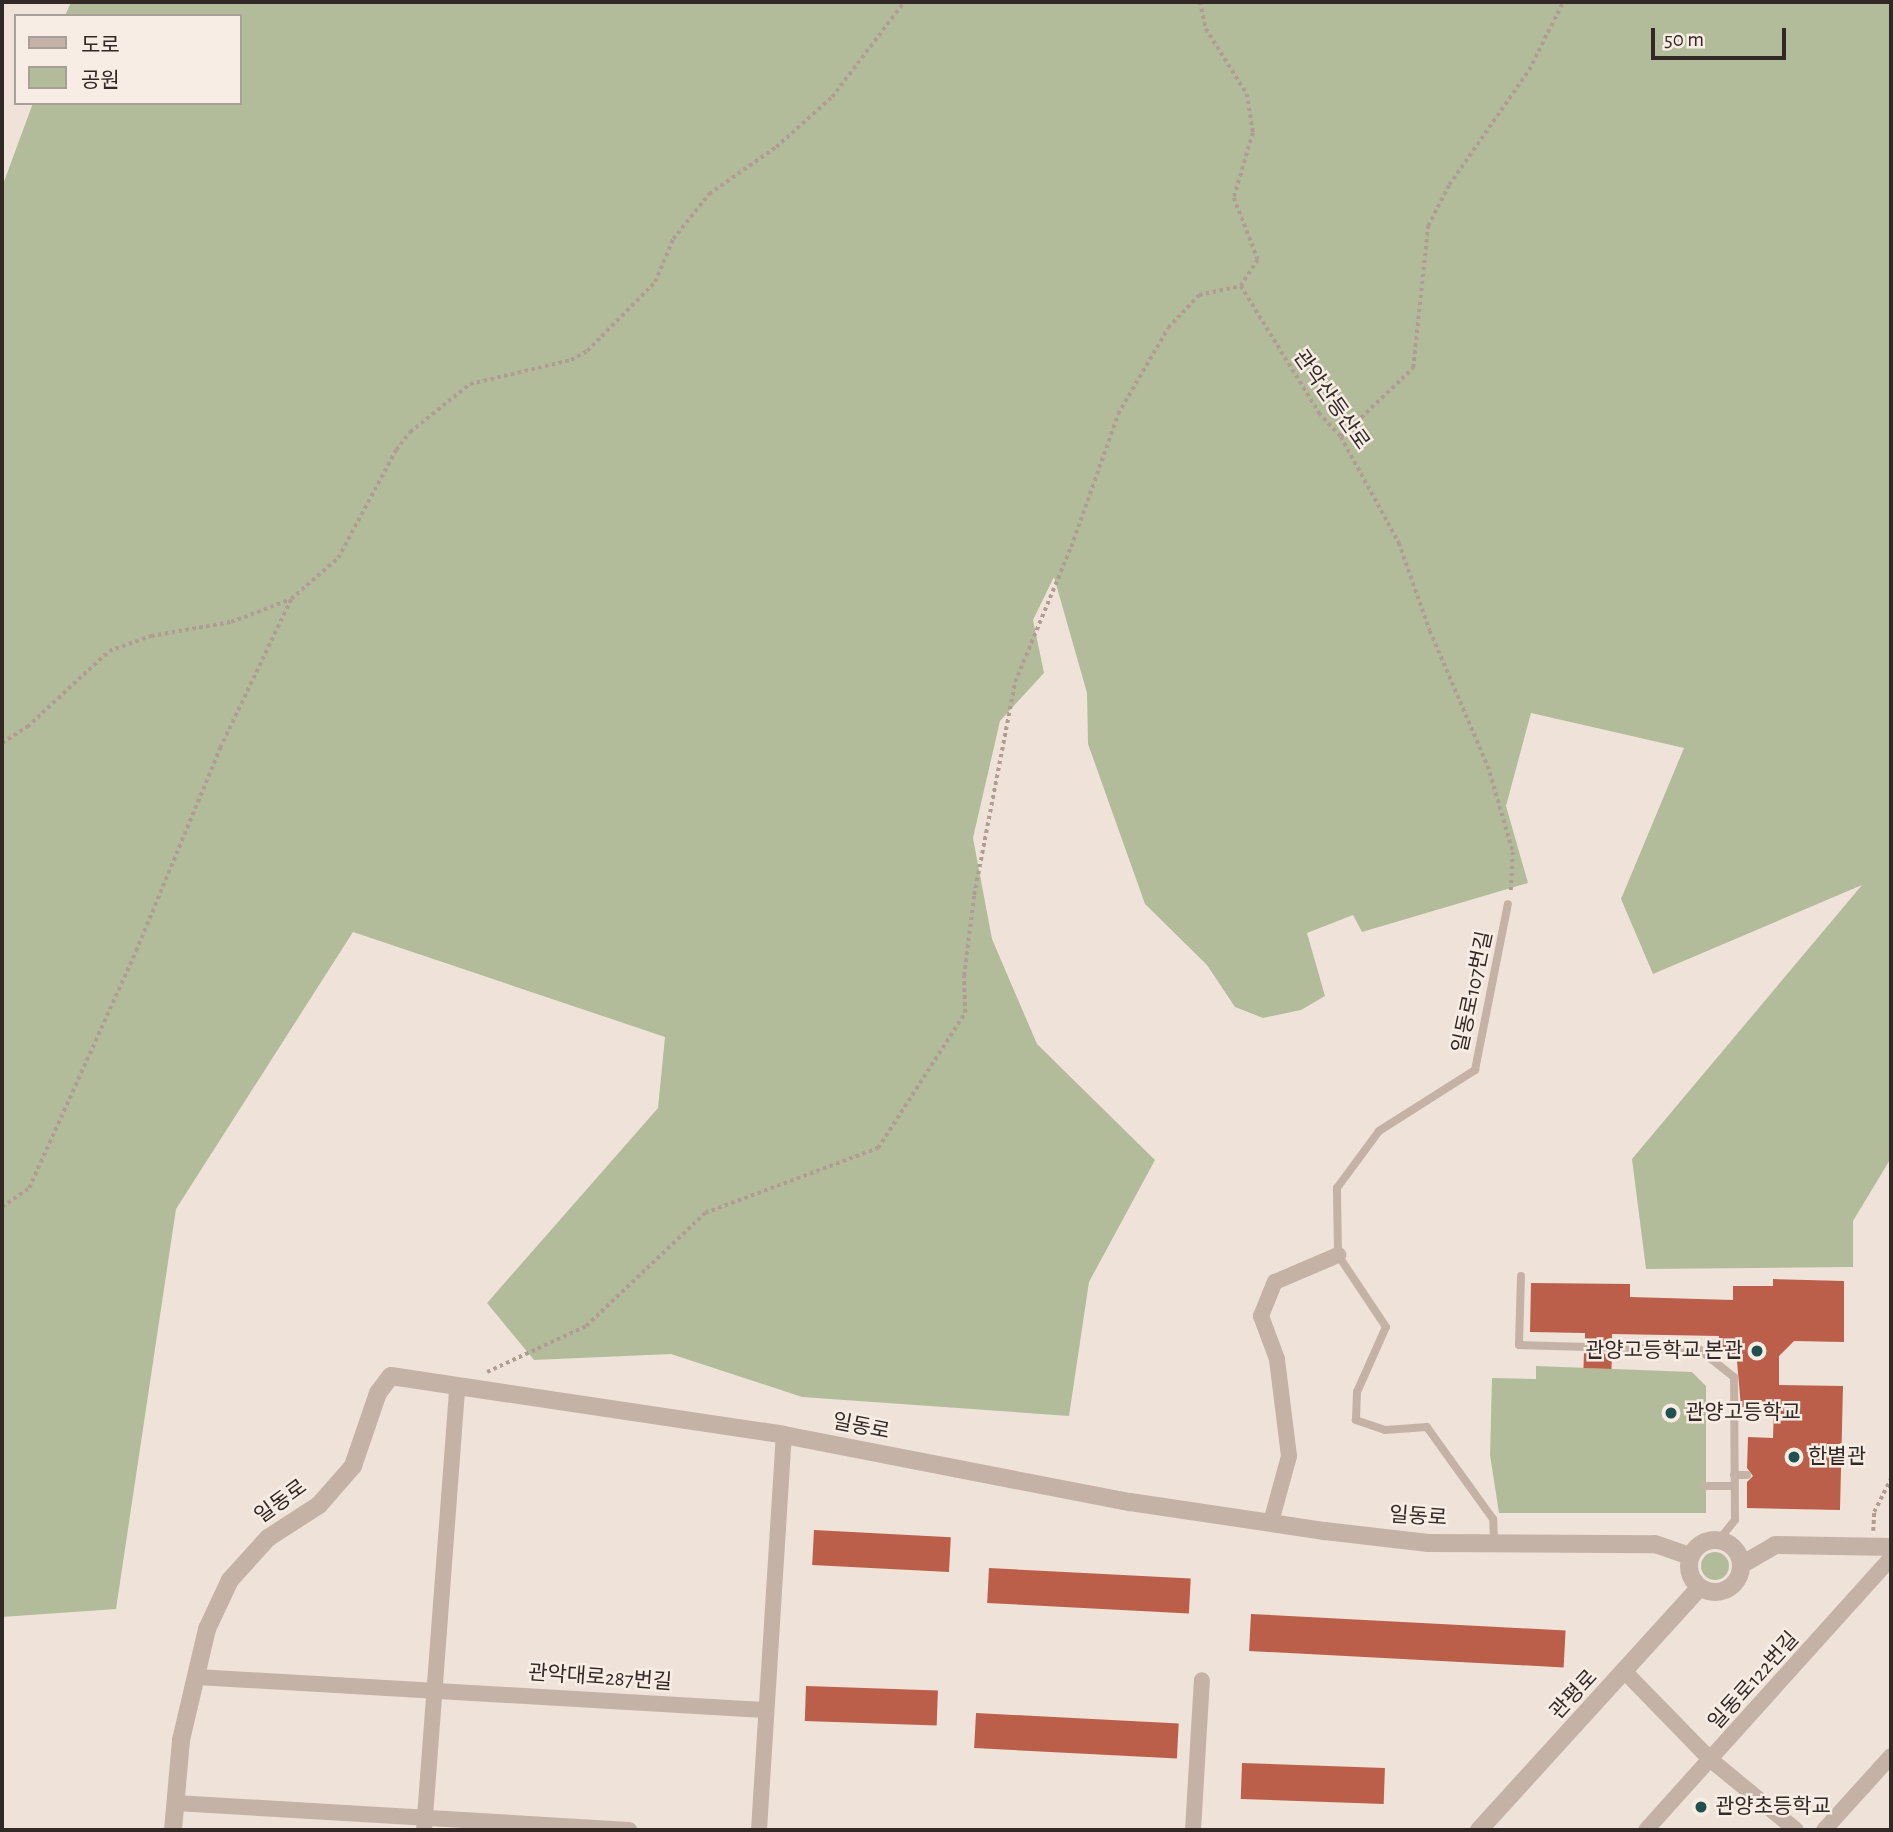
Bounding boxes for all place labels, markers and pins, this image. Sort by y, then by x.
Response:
place label: 관양고등학교 본관 [1585,1338,1743,1364]
marker: 관양고등학교 본관 [1749,1343,1765,1359]
place label: 관양고등학교 [1685,1400,1801,1426]
marker: 관양고등학교 [1663,1405,1679,1421]
place label: 한볕관 [1808,1444,1866,1470]
marker: 한볕관 [1786,1449,1802,1465]
place label: 관양초등학교 [1715,1794,1831,1820]
marker: 관양초등학교 [1693,1799,1709,1815]

